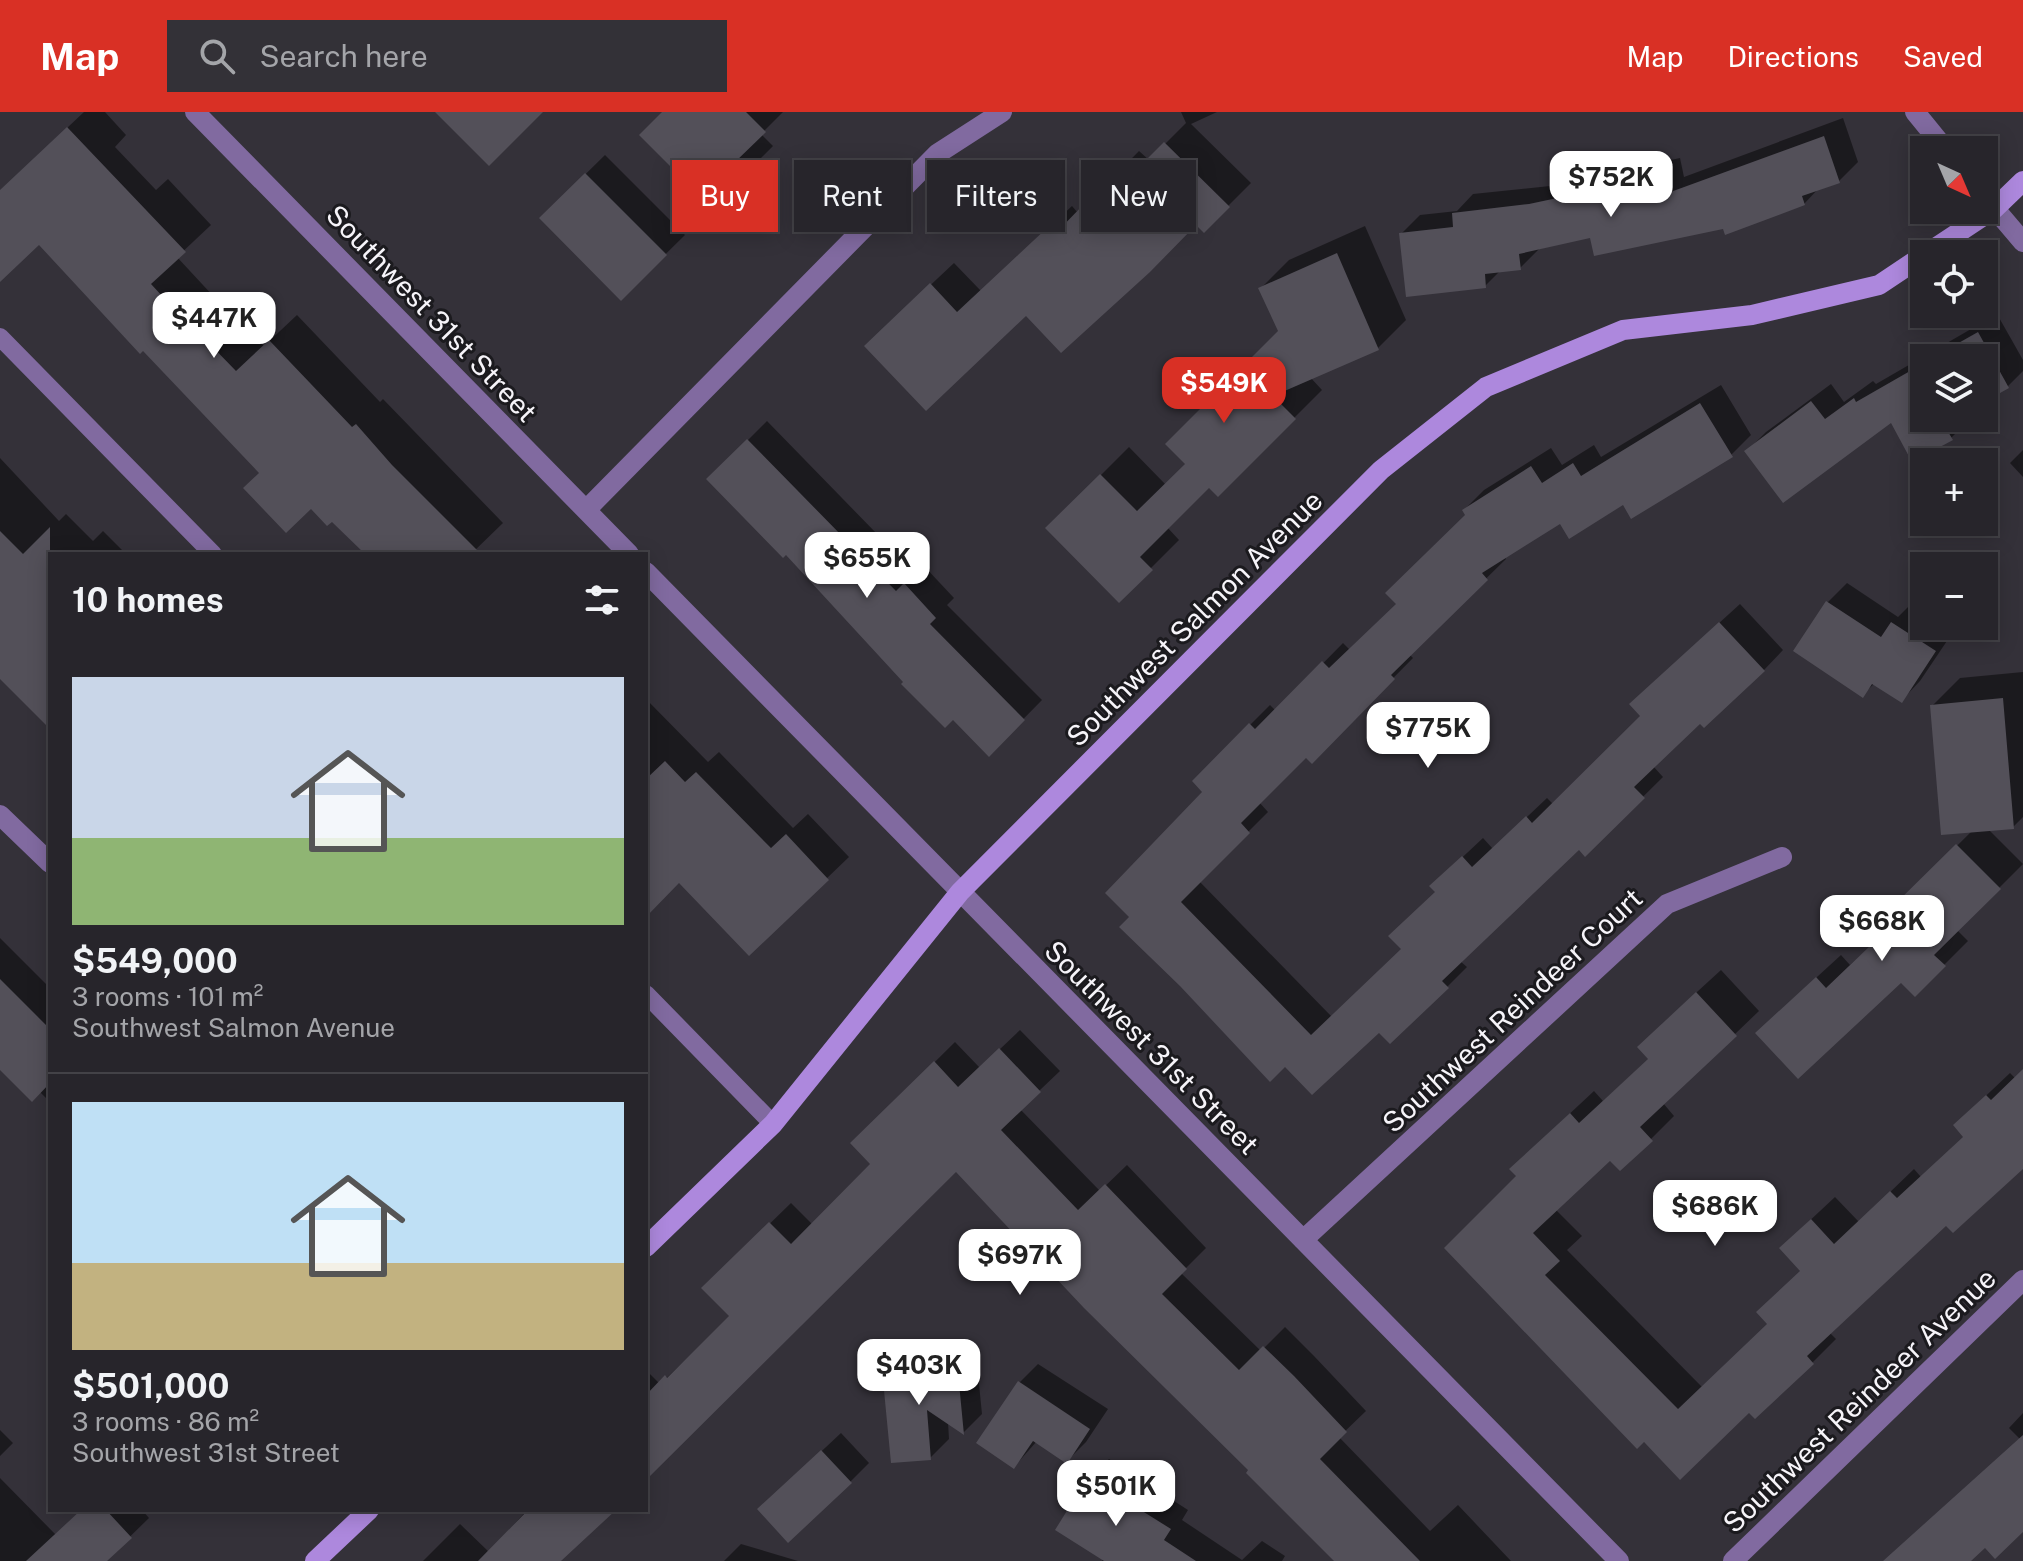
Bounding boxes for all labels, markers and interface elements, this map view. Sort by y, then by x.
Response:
search box [167,20,727,92]
text: Map [40,34,119,79]
icon: search [195,34,239,78]
text: Search here [259,38,428,74]
text: Map [1627,40,1683,73]
text: Directions [1727,40,1859,73]
text: Saved [1903,40,1983,73]
north arrow [1910,136,1998,224]
map controls [1910,136,1998,640]
pin: $752K [1555,151,1667,219]
chip: Buy [672,160,778,232]
chip: Rent [794,160,911,232]
chip: Filters [927,160,1065,232]
chip: New [1081,160,1196,232]
text: $752K [1568,161,1654,192]
street label: Southwest 31st Street [320,198,544,428]
button: locate [1910,240,1998,328]
pin: $447K [158,292,270,360]
text: $447K [171,302,257,333]
button: layers [1910,344,1998,432]
pin: $549K [1168,357,1280,425]
text: $549K [1180,367,1268,398]
button: + [1910,448,1998,536]
street label: Southwest Salmon Avenue [1059,483,1329,753]
pin: $655K [811,532,923,600]
text: $655K [823,542,911,573]
button: − [1910,552,1998,640]
icon: filters [580,578,624,622]
text: 10 homes [72,580,224,620]
pin: $775K [1372,702,1484,770]
text: $775K [1385,712,1471,743]
icon: home [276,729,420,873]
street label: Southwest Reindeer Court [1375,881,1649,1139]
pin: $668K [1826,895,1938,963]
text: $668K [1838,905,1926,936]
street label: Southwest 31st Street [1038,933,1266,1161]
text: $549,000 [72,941,238,981]
text: 3 rooms · 101 m² [72,981,263,1012]
text: Southwest Salmon Avenue [72,1012,395,1043]
icon: home [276,1154,420,1298]
pin: $686K [1659,1180,1771,1248]
text: $686K [1671,1190,1759,1221]
pin: $697K [964,1229,1076,1297]
text: $697K [977,1239,1063,1270]
street label: Southwest Reindeer Avenue [1716,1261,2002,1539]
pin: $403K [863,1339,975,1407]
text: $403K [875,1349,963,1380]
text: $501,000 [72,1366,230,1406]
text: 3 rooms · 86 m² [72,1406,259,1437]
text: Southwest 31st Street [72,1437,340,1468]
pin: $501K [1060,1460,1172,1528]
text: $501K [1075,1470,1157,1501]

